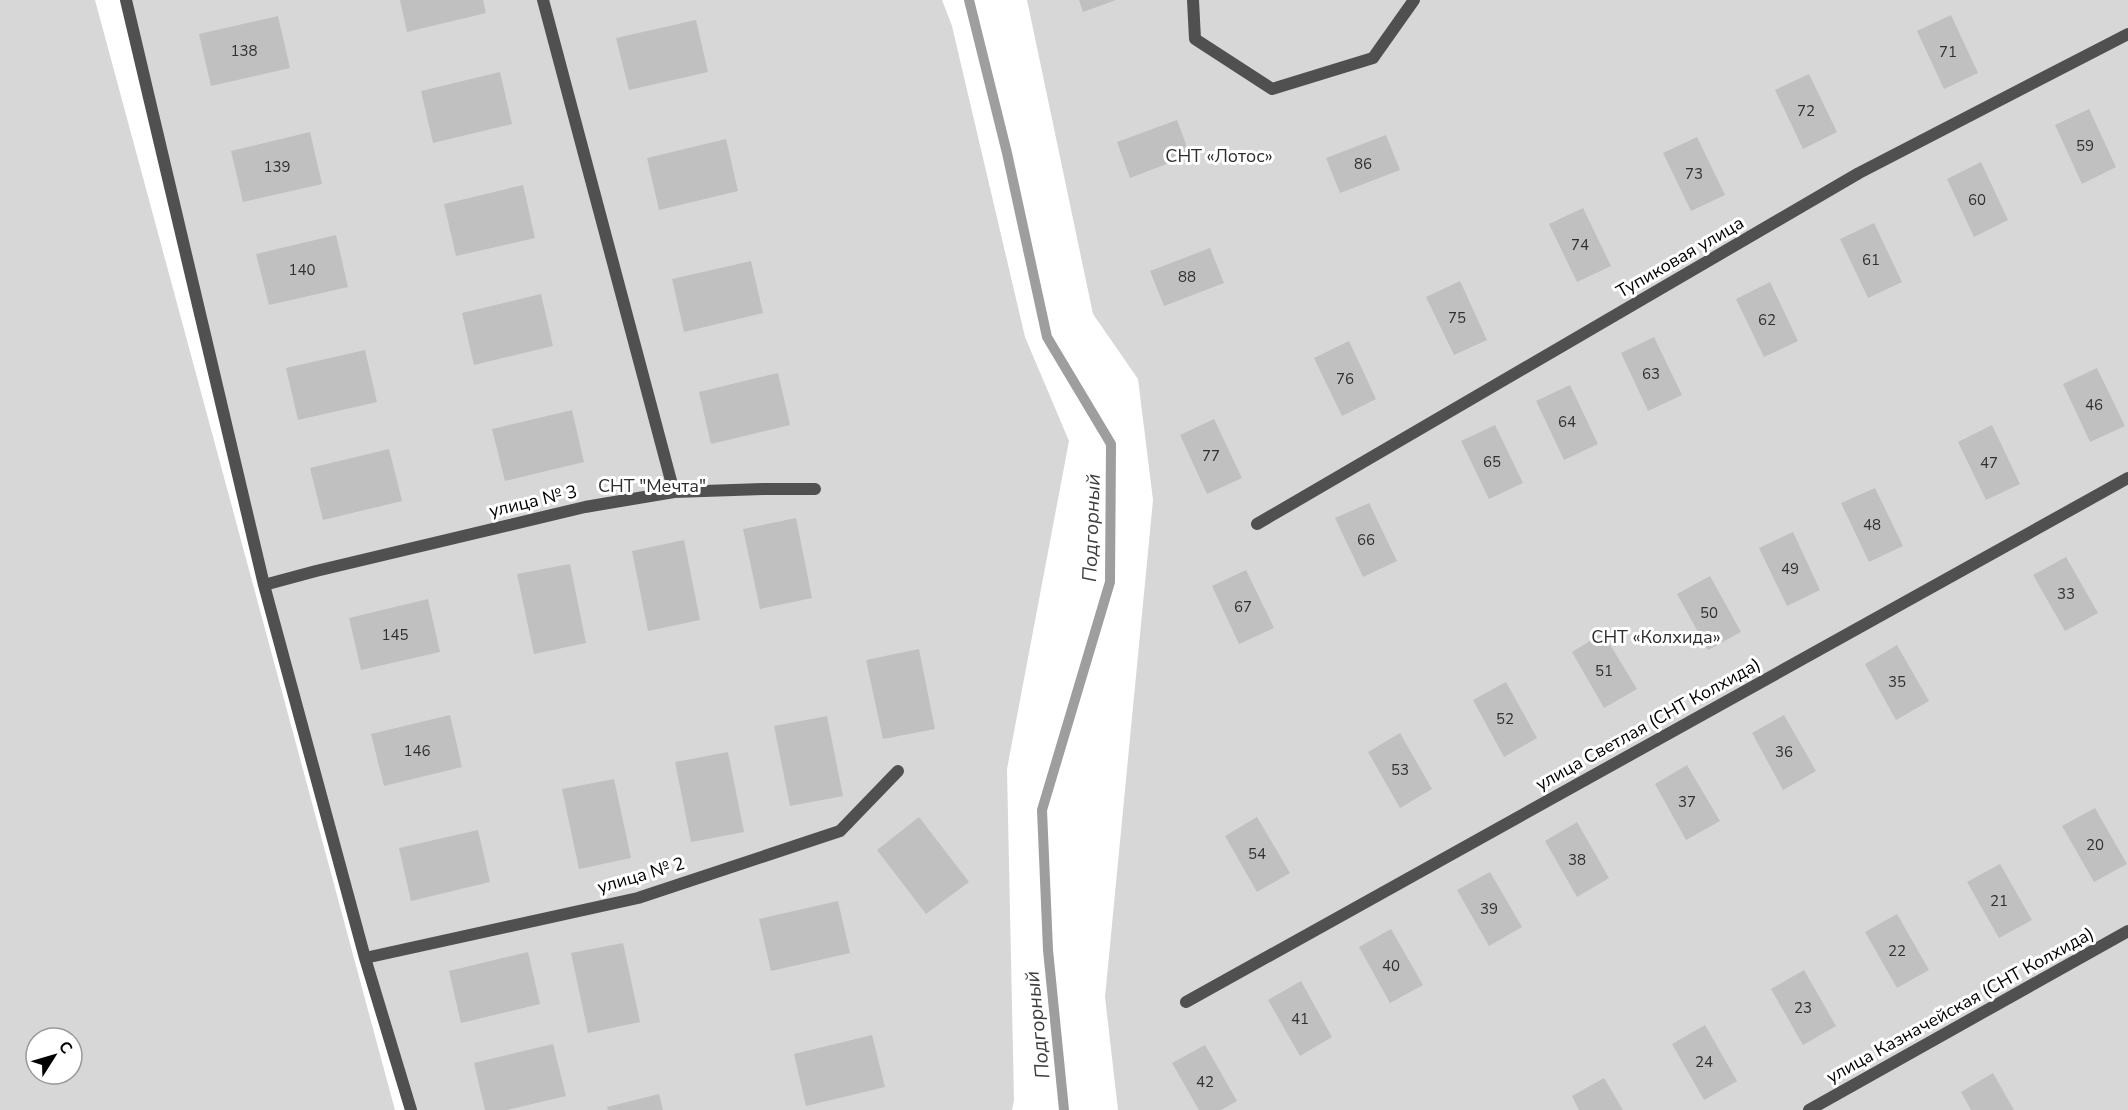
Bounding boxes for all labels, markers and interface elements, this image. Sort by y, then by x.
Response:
house number: 138 [230,41,258,61]
house number: 71 [1939,42,1957,62]
house number: 72 [1797,101,1815,121]
house number: 59 [2076,136,2094,156]
park label: СНТ «Лотос» [1165,144,1273,168]
house number: 86 [1354,154,1372,174]
house number: 139 [263,157,291,177]
house number: 73 [1685,164,1703,184]
house number: 60 [1968,190,1986,210]
street label: Тупиковая улица [1612,211,1748,303]
house number: 74 [1571,235,1589,255]
house number: 61 [1862,250,1880,270]
house number: 140 [288,260,316,280]
house number: 88 [1178,267,1196,287]
house number: 75 [1448,308,1466,328]
house number: 62 [1758,310,1776,330]
house number: 63 [1642,364,1660,384]
house number: 76 [1336,369,1354,389]
house number: 46 [2085,395,2103,415]
house number: 64 [1558,412,1576,432]
house number: 77 [1202,446,1220,466]
house number: 65 [1483,452,1501,472]
house number: 47 [1980,453,1998,473]
water label: Подгорный [1076,473,1107,583]
park label: СНТ "Мечта" [598,474,706,498]
street label: улица № 3 [487,479,579,523]
house number: 48 [1863,515,1881,535]
house number: 66 [1357,530,1375,550]
house number: 49 [1781,559,1799,579]
house number: 33 [2057,584,2075,604]
house number: 67 [1234,597,1252,617]
house number: 50 [1700,603,1718,623]
house number: 145 [381,625,409,645]
park label: СНТ «Колхида» [1591,625,1721,649]
street label: улица Светлая (СНТ Колхида) [1531,652,1765,796]
house number: 51 [1595,661,1613,681]
house number: 35 [1888,672,1906,692]
house number: 52 [1496,709,1514,729]
house number: 146 [403,741,431,761]
house number: 36 [1775,742,1793,762]
house number: 53 [1391,760,1409,780]
house number: 37 [1678,792,1696,812]
house number: 20 [2086,835,2104,855]
house number: 54 [1248,844,1266,864]
house number: 38 [1568,850,1586,870]
street label: улица № 2 [595,851,687,899]
house number: 21 [1990,891,2008,911]
house number: 39 [1480,899,1498,919]
street label: улица Казначейская (СНТ Колхида) [1822,921,2098,1089]
house number: 22 [1888,941,1906,961]
house number: 40 [1382,956,1400,976]
water label: Подгорный [1018,970,1057,1080]
house number: 23 [1794,998,1812,1018]
house number: 41 [1291,1009,1309,1029]
north arrow [24,1026,84,1086]
text: С [53,1037,77,1059]
house number: 24 [1695,1052,1713,1072]
house number: 42 [1196,1072,1214,1092]

